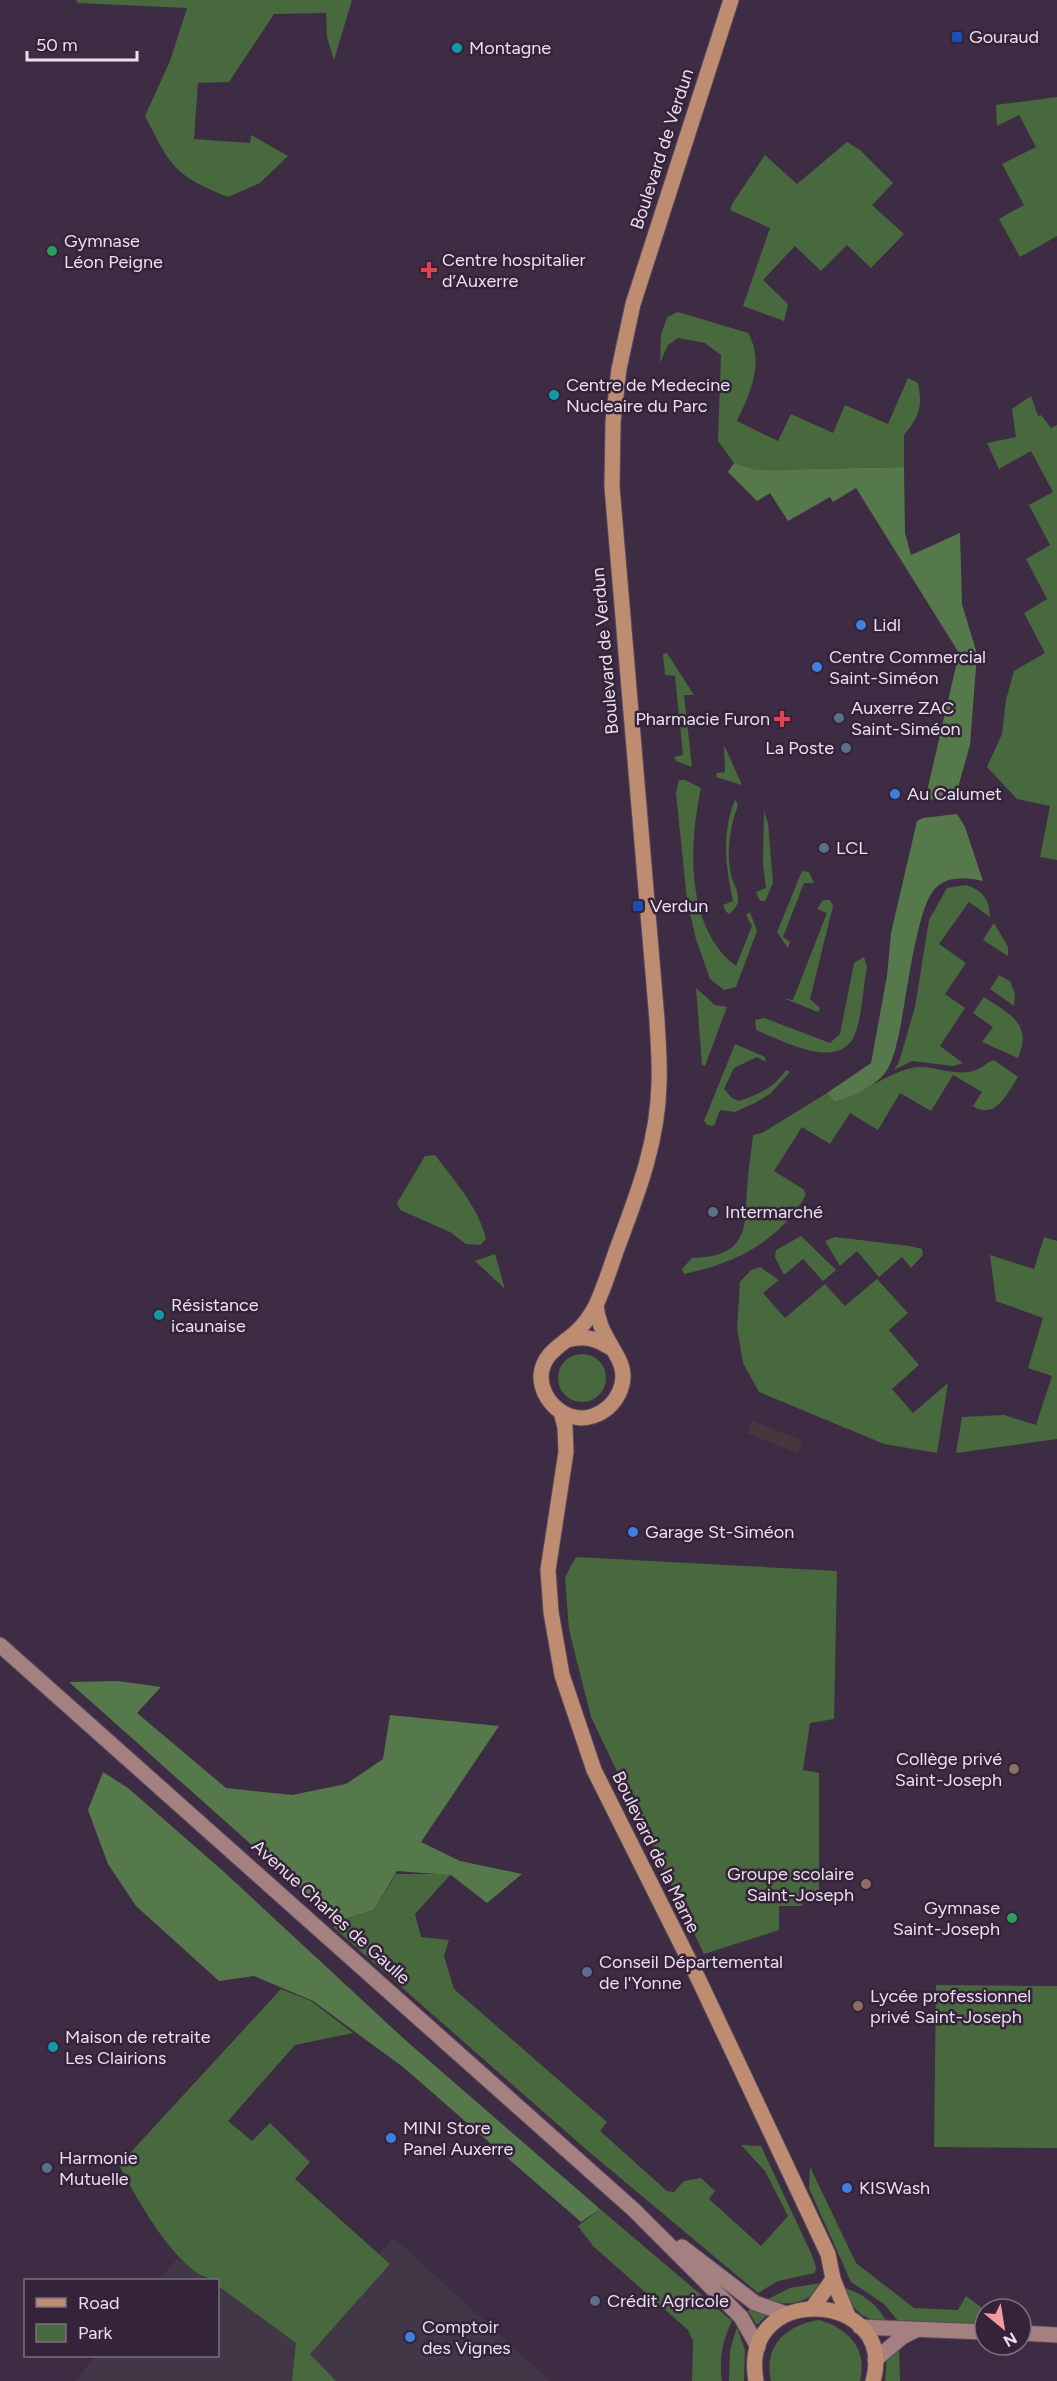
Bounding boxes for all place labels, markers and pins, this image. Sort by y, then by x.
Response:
place label: Gouraud [969,26,1039,48]
marker: Gouraud [950,30,964,44]
place label: Montagne [469,37,551,59]
marker: Montagne [450,41,464,55]
place label: Gymnase Léon Peigne [64,230,163,273]
marker: Gymnase Léon Peigne [45,244,59,258]
place label: Centre hospitalier d’Auxerre [442,249,586,292]
marker: Centre hospitalier d’Auxerre [420,261,438,279]
place label: Centre de Medecine Nucleaire du Parc [566,374,730,417]
marker: Centre de Medecine Nucleaire du Parc [547,388,561,402]
place label: Lidl [873,614,901,636]
marker: Lidl [854,618,868,632]
place label: Centre Commercial Saint-Siméon [829,646,986,689]
marker: Centre Commercial Saint-Siméon [810,660,824,674]
place label: Auxerre ZAC Saint-Siméon [851,697,961,740]
place label: Pharmacie Furon [635,708,770,730]
marker: Auxerre ZAC Saint-Siméon [832,711,846,725]
marker: Pharmacie Furon [775,712,789,726]
place label: La Poste [765,737,834,759]
marker: La Poste [839,741,853,755]
place label: Au Calumet [907,783,1002,805]
marker: Au Calumet [888,787,902,801]
place label: LCL [836,837,868,859]
marker: LCL [817,841,831,855]
place label: Verdun [650,895,708,917]
marker: Verdun [631,899,645,913]
place label: Intermarché [725,1201,823,1223]
marker: Intermarché [706,1205,720,1219]
place label: Résistance icaunaise [171,1294,259,1337]
marker: Résistance icaunaise [152,1308,166,1322]
place label: Garage St-Siméon [645,1521,794,1543]
marker: Garage St-Siméon [626,1525,640,1539]
place label: Collège privé Saint-Joseph [895,1748,1002,1791]
marker: Collège privé Saint-Joseph [1007,1762,1021,1776]
place label: Groupe scolaire Saint-Joseph [727,1863,854,1906]
marker: Groupe scolaire Saint-Joseph [859,1877,873,1891]
place label: Gymnase Saint-Joseph [893,1897,1000,1940]
marker: Gymnase Saint-Joseph [1005,1911,1019,1925]
place label: Conseil Départemental de l'Yonne [599,1951,783,1994]
marker: Conseil Départemental de l'Yonne [580,1965,594,1979]
place label: Lycée professionnel privé Saint-Joseph [870,1985,1031,2028]
marker: Lycée professionnel privé Saint-Joseph [851,1999,865,2013]
place label: Maison de retraite Les Clairions [65,2026,211,2069]
marker: Maison de retraite Les Clairions [46,2040,60,2054]
place label: MINI Store Panel Auxerre [403,2117,513,2160]
marker: MINI Store Panel Auxerre [384,2131,398,2145]
place label: Harmonie Mutuelle [59,2147,138,2190]
marker: Harmonie Mutuelle [40,2161,54,2175]
place label: KISWash [859,2177,930,2199]
marker: KISWash [840,2181,854,2195]
place label: Crédit Agricole [607,2290,729,2312]
marker: Crédit Agricole [588,2294,602,2308]
place label: Comptoir des Vignes [422,2316,511,2359]
marker: Comptoir des Vignes [403,2330,417,2344]

